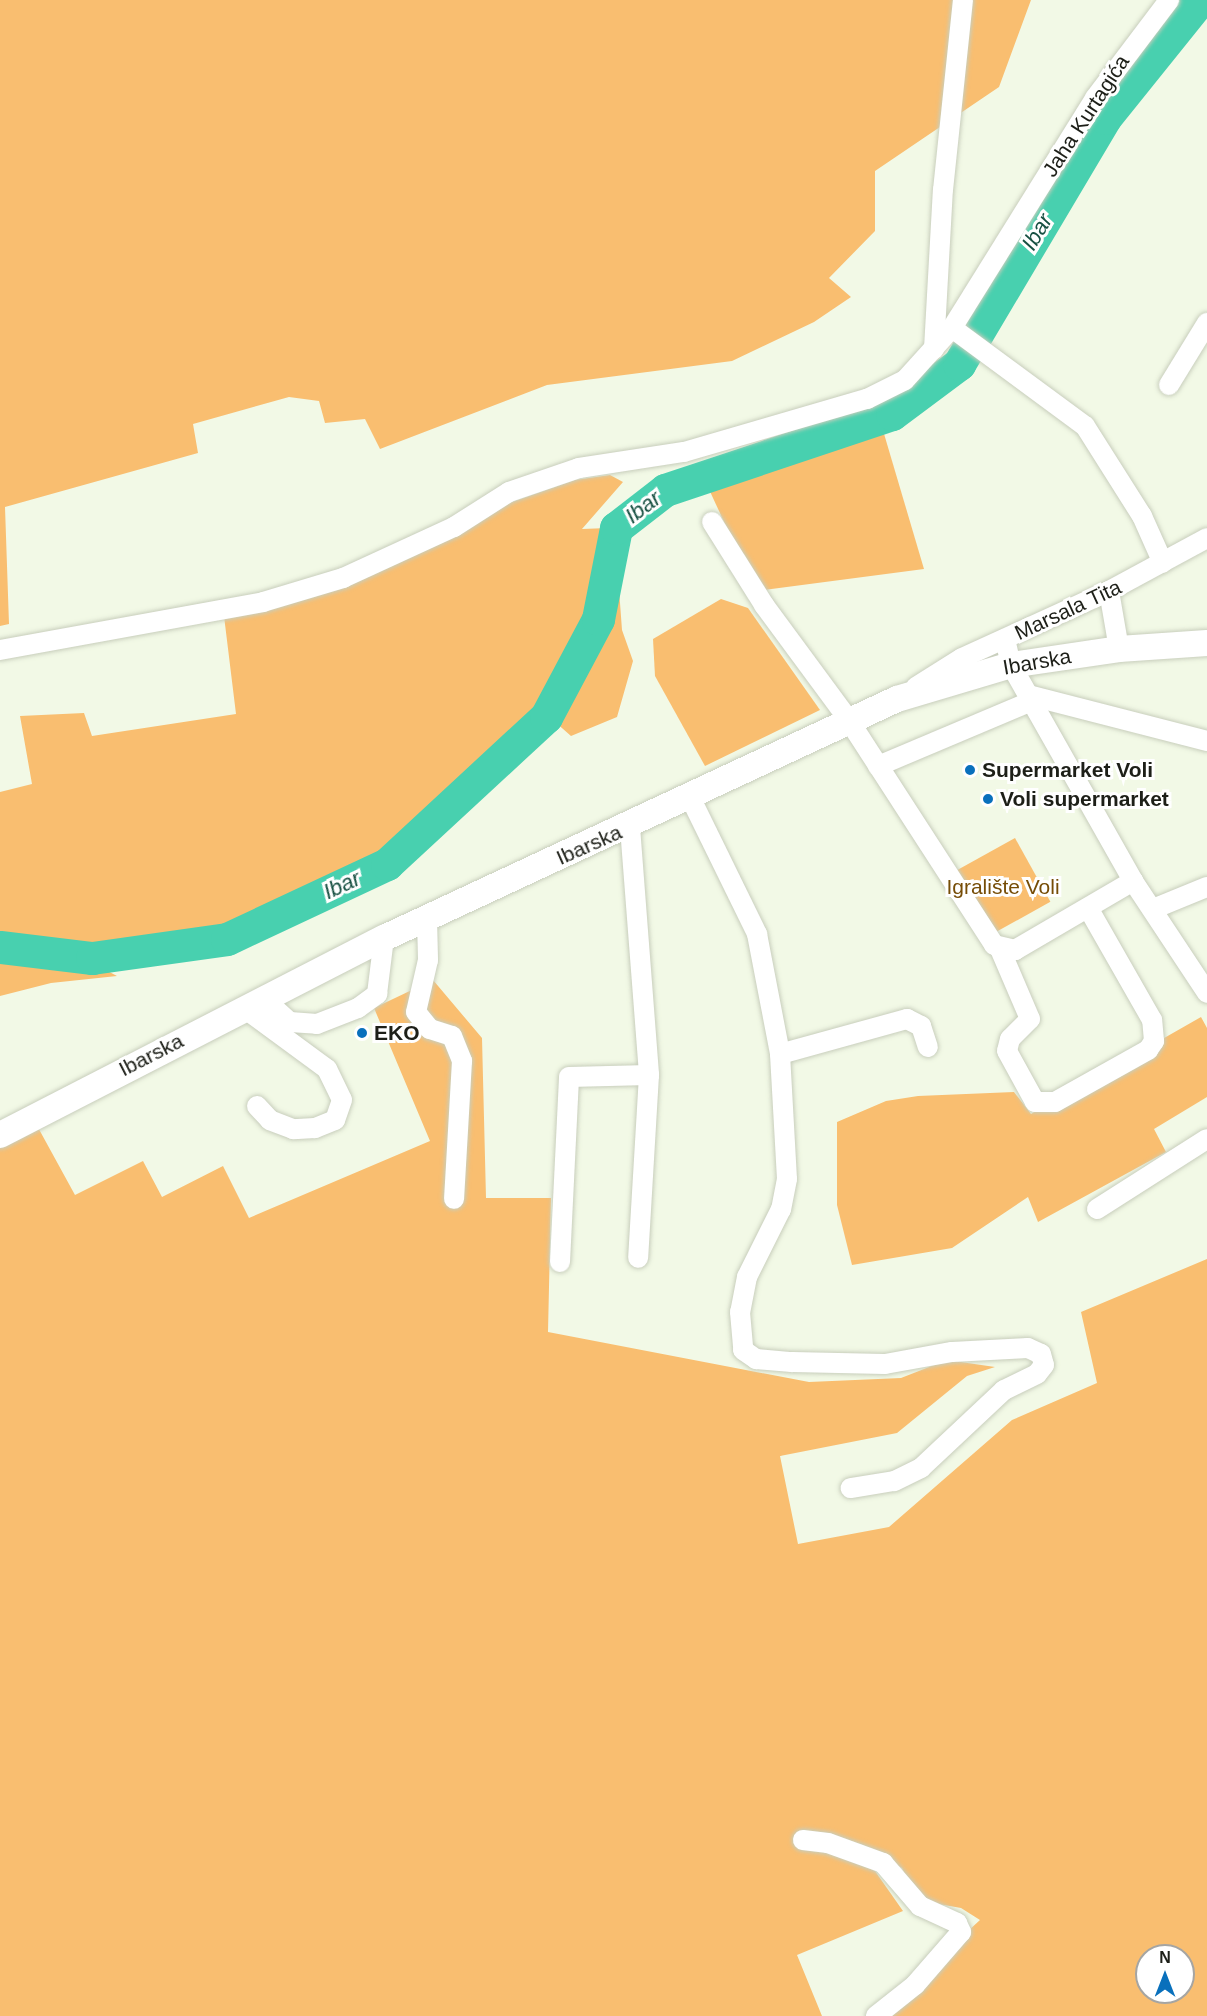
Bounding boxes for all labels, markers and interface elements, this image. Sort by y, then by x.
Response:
street label: Jaha Kurtagića [1037,50,1135,182]
water label: Ibar [1016,209,1058,255]
water label: Ibar [620,485,666,529]
street label: Marsala Tita [1011,574,1125,646]
street label: Ibarska [1001,644,1073,680]
place label: Supermarket Voli [982,757,1153,783]
marker: Supermarket Voli [963,763,977,777]
place label: Voli supermarket [1000,786,1169,812]
marker: Voli supermarket [981,792,995,806]
street label: Ibarska [552,819,626,871]
water label: Ibar [319,865,365,905]
park label: Igralište Voli [946,874,1060,900]
place label: EKO [374,1020,420,1046]
marker: EKO [355,1026,369,1040]
street label: Ibarska [115,1028,187,1082]
north arrow [1135,1944,1195,2004]
text: N [1159,1949,1171,1966]

